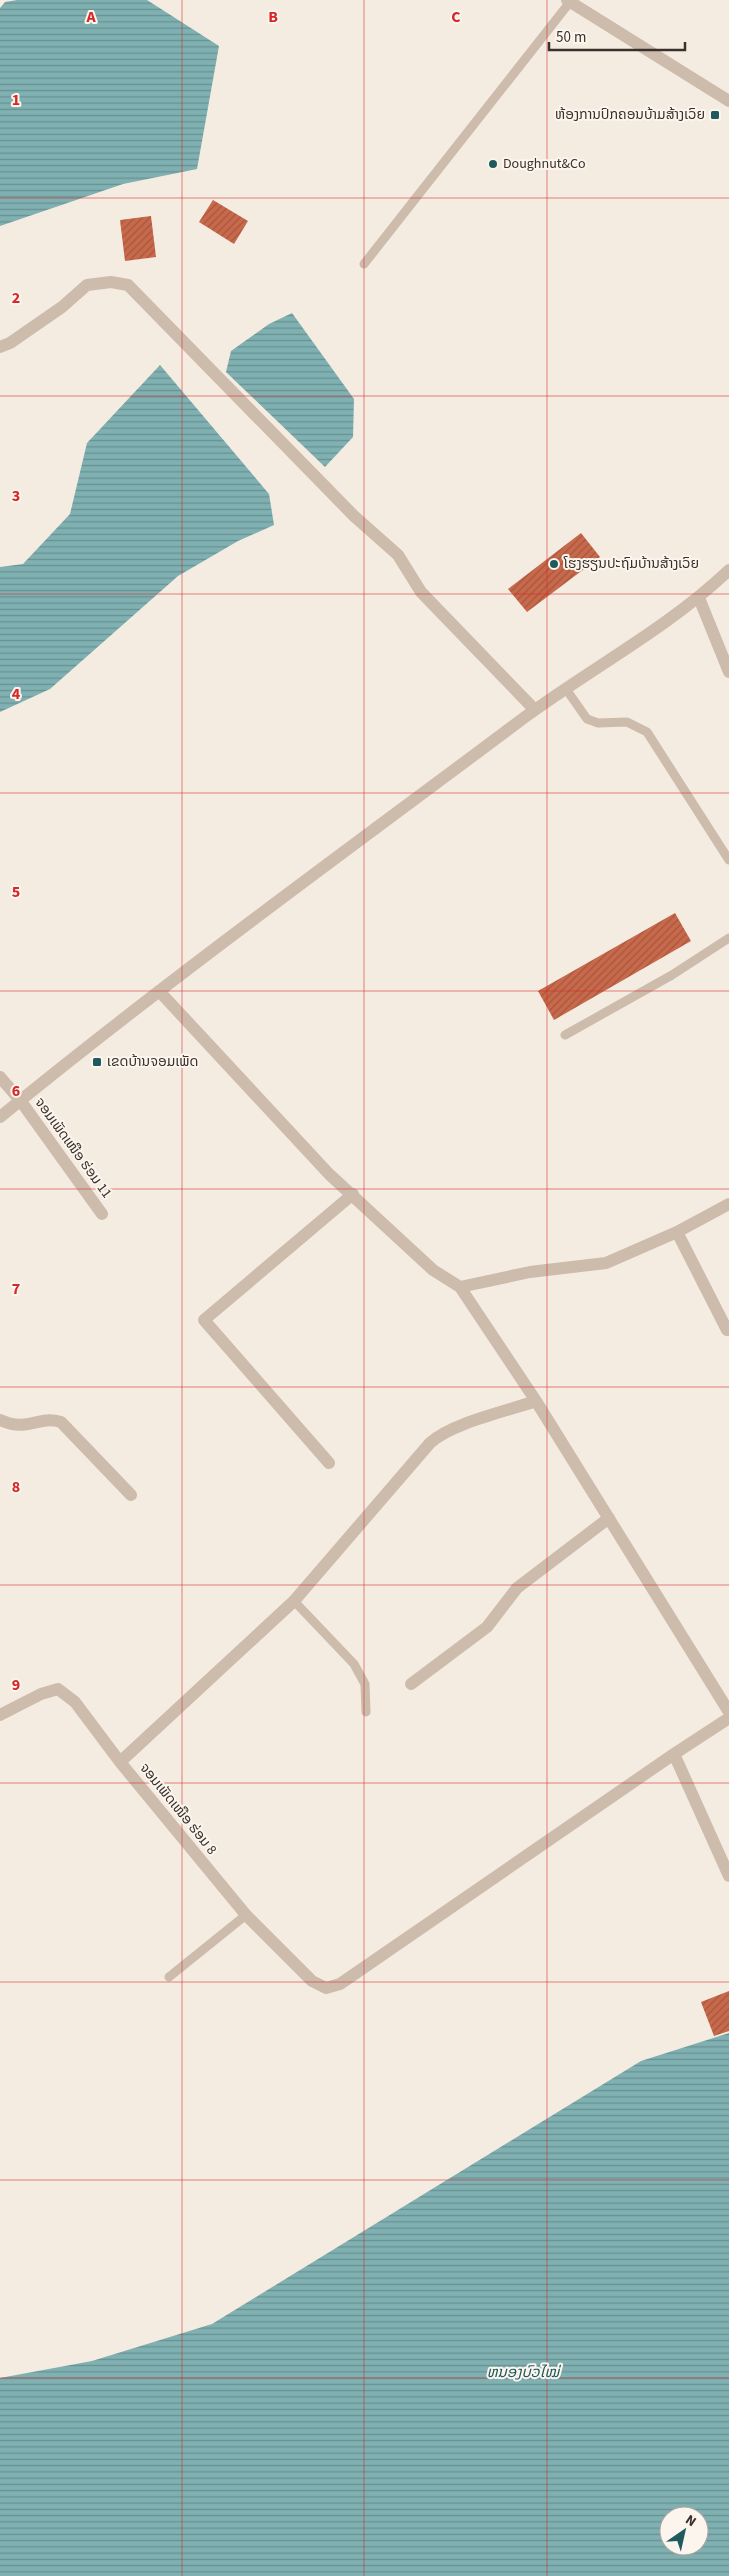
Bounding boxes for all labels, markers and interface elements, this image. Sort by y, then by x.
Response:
text: A [85,6,96,28]
text: B [268,6,278,28]
text: C [451,6,461,28]
scale bar [549,20,685,52]
text: 50 m [556,27,586,48]
text: 1 [12,89,20,111]
place label: ຫ້ອງການປົກຄອນບ້າມສ້າງເວົຍ [555,105,705,125]
marker: ຫ້ອງການປົກຄອນບ້າມສ້າງເວົຍ [709,109,721,121]
place label: Doughnut&Co [503,154,586,174]
marker: Doughnut&Co [487,158,499,170]
text: 2 [12,287,20,309]
text: 3 [12,485,20,507]
place label: ໂຮງຮຽນປະຖົມບ້ານສ້າງເວົຍ [563,554,699,574]
marker: ໂຮງຮຽນປະຖົມບ້ານສ້າງເວົຍ [548,558,560,570]
text: 4 [12,683,21,705]
text: 5 [12,881,20,903]
place label: ເຂດບ້ານຈອມເພັດ [107,1052,198,1072]
marker: ເຂດບ້ານຈອມເພັດ [91,1056,103,1068]
text: 6 [12,1080,20,1102]
street label: ຈອມເພັດເໜືອ ຮ່ອມ 11 [30,1094,116,1202]
text: 7 [12,1278,20,1300]
text: 8 [12,1476,20,1498]
text: 9 [12,1674,20,1696]
street label: ຈອມເພັດເໜືອ ຮ່ອມ 8 [135,1759,221,1859]
water label: ຫນອງບົວໄໝ່ [487,2362,562,2383]
north arrow [659,2506,709,2556]
text: N [681,2510,700,2532]

